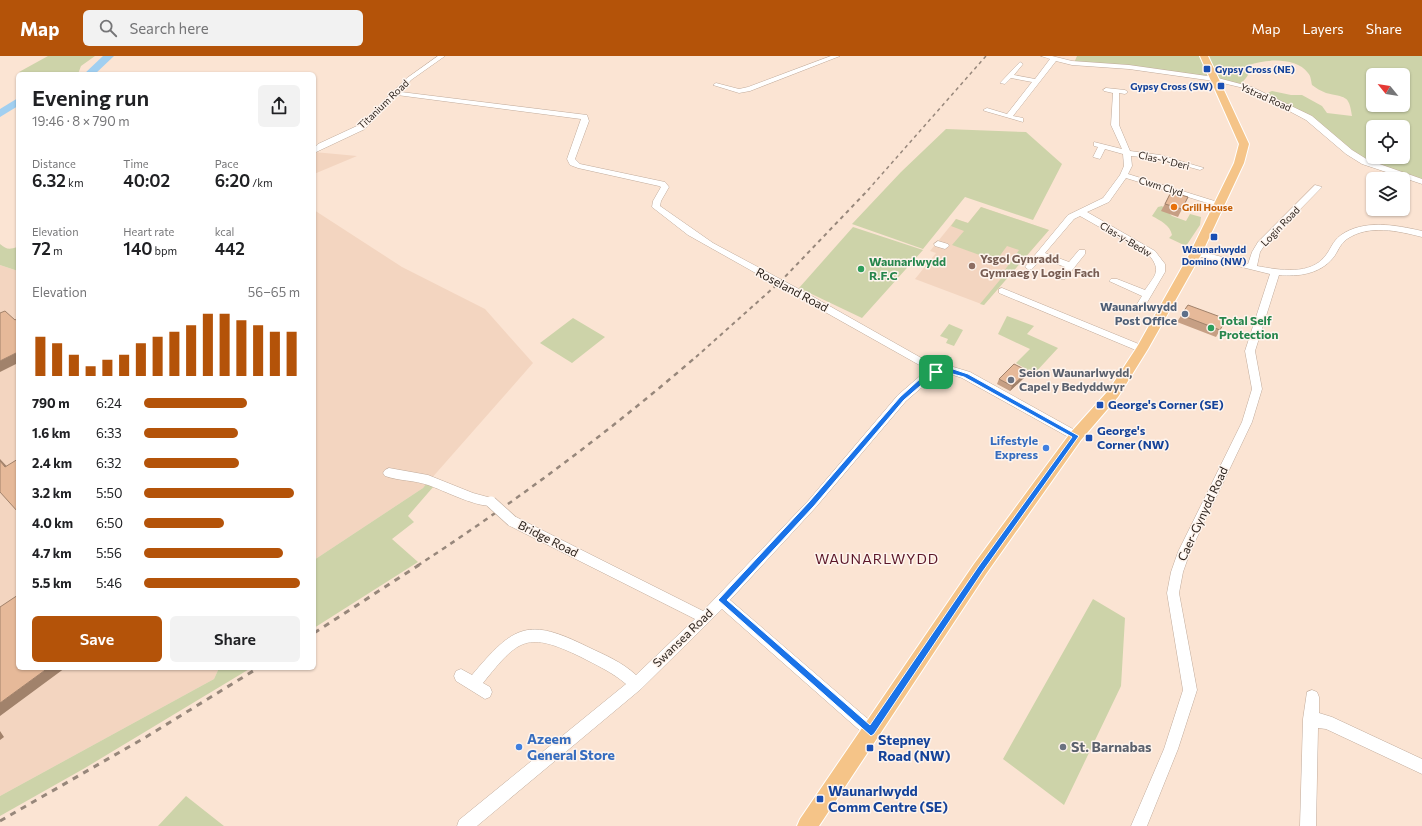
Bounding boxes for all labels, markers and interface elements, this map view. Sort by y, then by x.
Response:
search box [83,10,363,46]
text: Map [20,17,59,40]
icon: search [97,17,119,39]
text: Search here [129,19,209,37]
text: Map [1252,20,1280,37]
text: Layers [1302,20,1344,37]
text: Share [1366,20,1402,37]
place label: Gypsy Cross (NE) [1215,63,1295,75]
marker: Gypsy Cross (NE) [1202,64,1212,74]
north arrow [1366,68,1410,112]
map controls [1366,68,1410,216]
street label: Titanium Road [355,77,411,131]
place label: Gypsy Cross (SW) [1130,80,1213,92]
street label: Ystrad Road [1239,80,1293,114]
marker: Gypsy Cross (SW) [1216,81,1226,91]
text: Evening run [32,84,149,111]
button: share [258,85,300,127]
text: 19:46 · 8 × 790 m [32,113,130,129]
button: locate [1366,120,1410,164]
street label: Clas-Y-Deri [1137,148,1191,172]
text: Distance [32,157,76,170]
text: Time [123,157,149,170]
text: Pace [215,157,239,170]
text: 6.32 [32,170,66,191]
text: 40:02 [123,170,170,191]
text: 6:20 [215,170,250,191]
button: layers [1366,172,1410,216]
street label: Cwm Clyd [1137,174,1185,198]
text: km [66,176,84,189]
text: /km [250,176,273,189]
place label: Grill House [1182,201,1233,213]
marker: Grill House [1169,202,1179,212]
street label: Login Road [1258,203,1302,248]
street label: Clas-y-Bedw [1098,219,1154,259]
text: Elevation [32,225,78,238]
text: Heart rate [123,225,174,238]
text: kcal [215,225,234,238]
marker: Waunarlwydd Domino (NW) [1209,232,1219,242]
text: 72 [32,238,51,259]
text: 140 [123,238,152,259]
text: 442 [215,238,245,259]
place label: Waunarlwydd Domino (NW) [1182,243,1246,267]
text: m [51,244,63,257]
text: bpm [152,244,177,257]
place label: Ysgol Gynradd Gymraeg y Login Fach [980,251,1100,279]
place label: Waunarlwydd R.F.C [869,254,946,282]
marker: Ysgol Gynradd Gymraeg y Login Fach [967,261,977,271]
street label: Roseland Road [754,264,831,314]
marker: Waunarlwydd R.F.C [856,264,866,274]
text: Elevation [32,284,87,300]
text: 56–65 m [248,284,300,300]
place label: Waunarlwydd Post Office [1100,299,1177,327]
marker: Waunarlwydd Post Office [1180,309,1190,319]
place label: Total Self Protection [1219,313,1278,341]
marker: Total Self Protection [1206,323,1216,333]
pin [919,355,953,389]
icon: arrive [925,361,947,383]
place label: Seion Waunarlwydd, Capel y Bedyddwyr [1019,365,1132,393]
marker: Seion Waunarlwydd, Capel y Bedyddwyr [1006,375,1016,385]
text: 790 m [32,395,70,411]
text: 6:24 [96,395,122,411]
place label: George's Corner (SE) [1108,397,1224,411]
marker: George's Corner (SE) [1095,400,1105,410]
place label: George's Corner (NW) [1097,423,1169,451]
text: 1.6 km [32,425,70,441]
text: 6:33 [96,425,122,441]
place label: Lifestyle Express [990,433,1038,461]
marker: George's Corner (NW) [1084,433,1094,443]
marker: Lifestyle Express [1041,443,1051,453]
text: 2.4 km [32,455,72,471]
text: 6:32 [96,455,122,471]
street label: Caer-Gynydd Road [1174,464,1230,563]
text: 3.2 km [32,485,72,501]
text: 5:50 [96,485,123,501]
text: 4.0 km [32,515,73,531]
text: 6:50 [96,515,123,531]
street label: Bridge Road [516,517,581,559]
text: 4.7 km [32,545,72,561]
text: 5:56 [96,545,122,561]
district label: WAUNARLWYDD [815,550,939,567]
text: 5.5 km [32,575,72,591]
text: 5:46 [96,575,122,591]
street label: Swansea Road [649,605,715,669]
button: Save [32,616,162,662]
button: Share [170,616,300,662]
place label: Azeem General Store [527,730,615,763]
place label: Stepney Road (NW) [878,731,951,764]
place label: St. Barnabas [1071,738,1152,755]
marker: Azeem General Store [514,742,524,752]
marker: St. Barnabas [1058,742,1068,752]
marker: Stepney Road (NW) [865,743,875,753]
place label: Waunarlwydd Comm Centre (SE) [828,782,948,815]
marker: Waunarlwydd Comm Centre (SE) [815,794,825,804]

